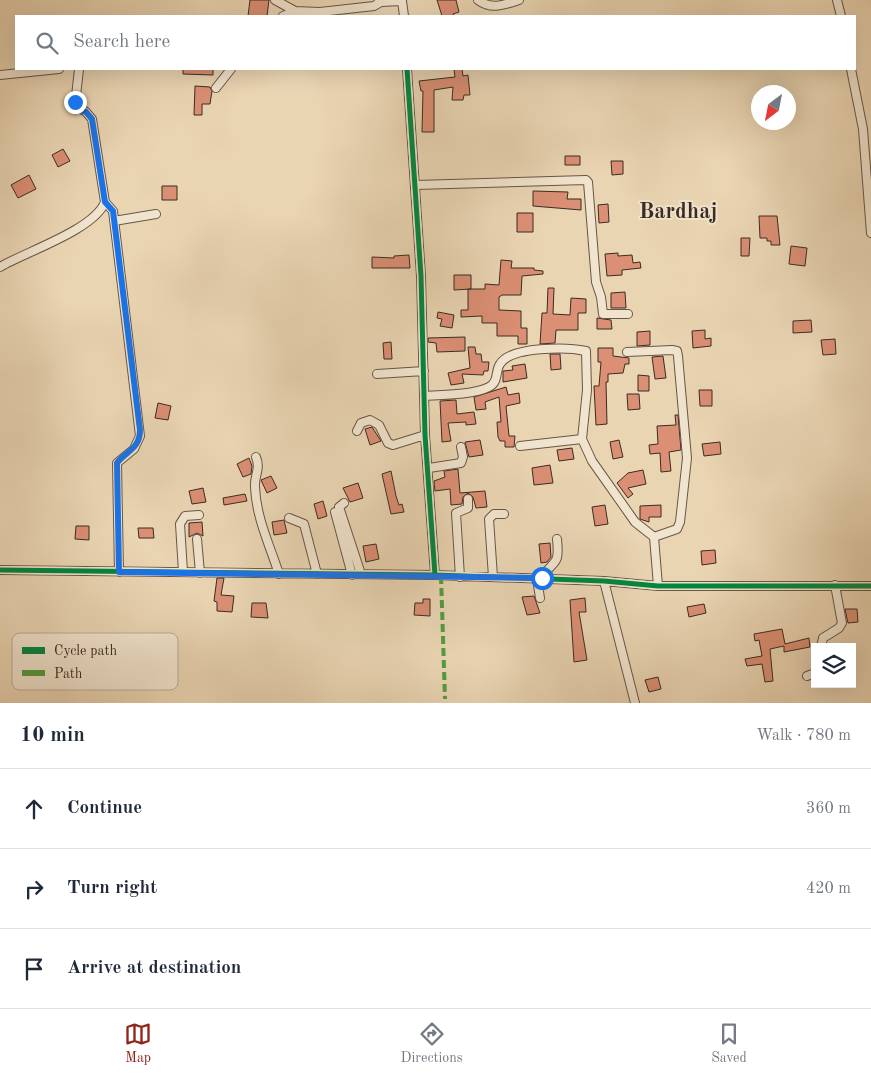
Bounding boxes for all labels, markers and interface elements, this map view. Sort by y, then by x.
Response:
search box [15,15,856,70]
icon: search [33,29,61,57]
text: Search here [73,33,170,52]
north arrow [751,85,796,130]
route end [64,91,87,114]
district label: Bardhaj [639,201,717,223]
route start [531,567,554,590]
legend [12,633,178,690]
map controls [811,643,856,688]
button: layers [811,643,856,688]
text: Cycle path [54,644,117,658]
text: Path [54,667,83,681]
text: 10 min [20,725,85,746]
text: Walk · 780 m [756,728,851,744]
icon: ahead [20,795,48,823]
text: Continue [67,799,142,818]
text: 360 m [806,801,851,817]
icon: right [20,875,48,903]
text: Turn right [67,879,157,898]
text: 420 m [806,881,851,897]
icon: arrive [20,955,48,983]
text: Arrive at destination [67,959,241,978]
tab: Map [124,1020,152,1067]
tab: Directions [401,1020,463,1067]
tab: Saved [711,1020,747,1067]

